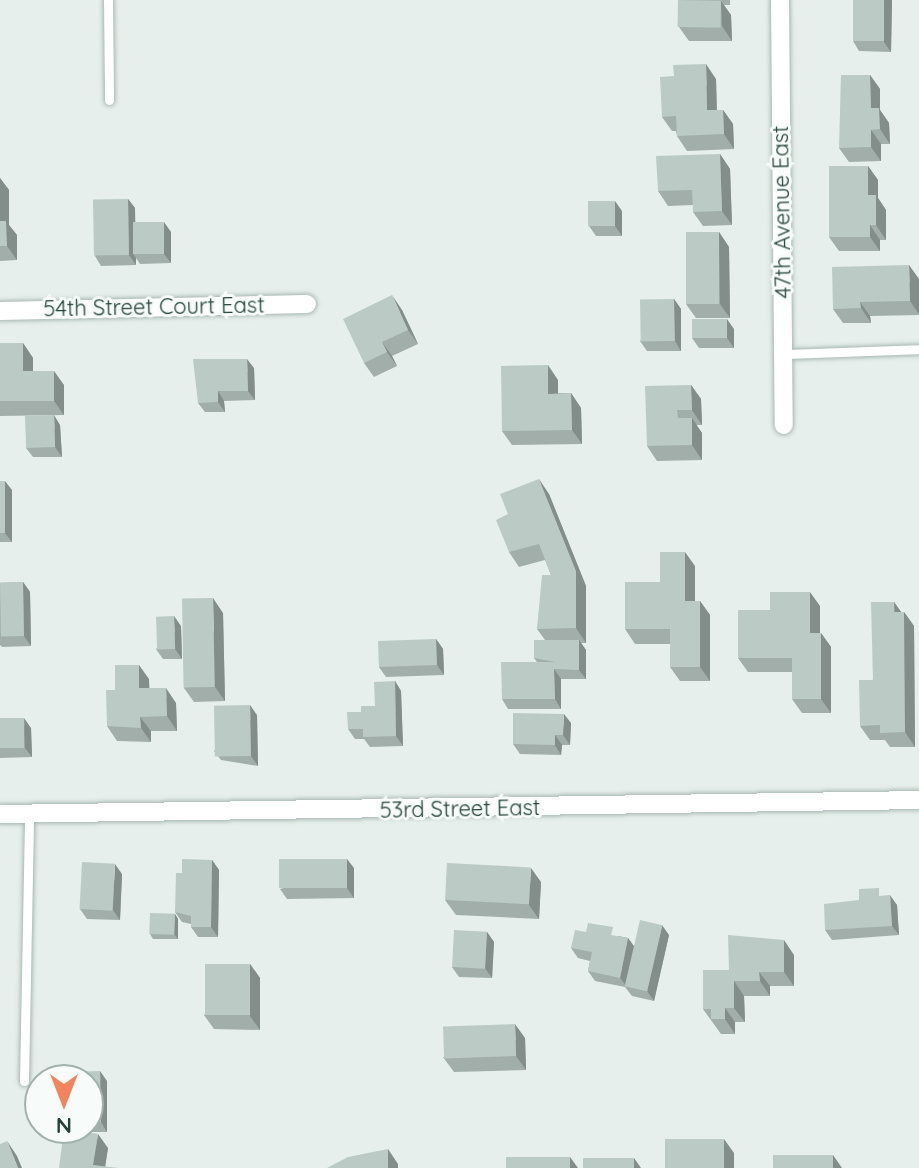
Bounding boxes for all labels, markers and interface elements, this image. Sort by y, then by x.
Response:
street label: 47th Avenue East [767,125,797,299]
street label: 54th Street Court East [43,292,265,322]
street label: 53rd Street East [379,794,541,824]
north arrow [24,1064,104,1144]
text: N [56,1112,72,1140]

